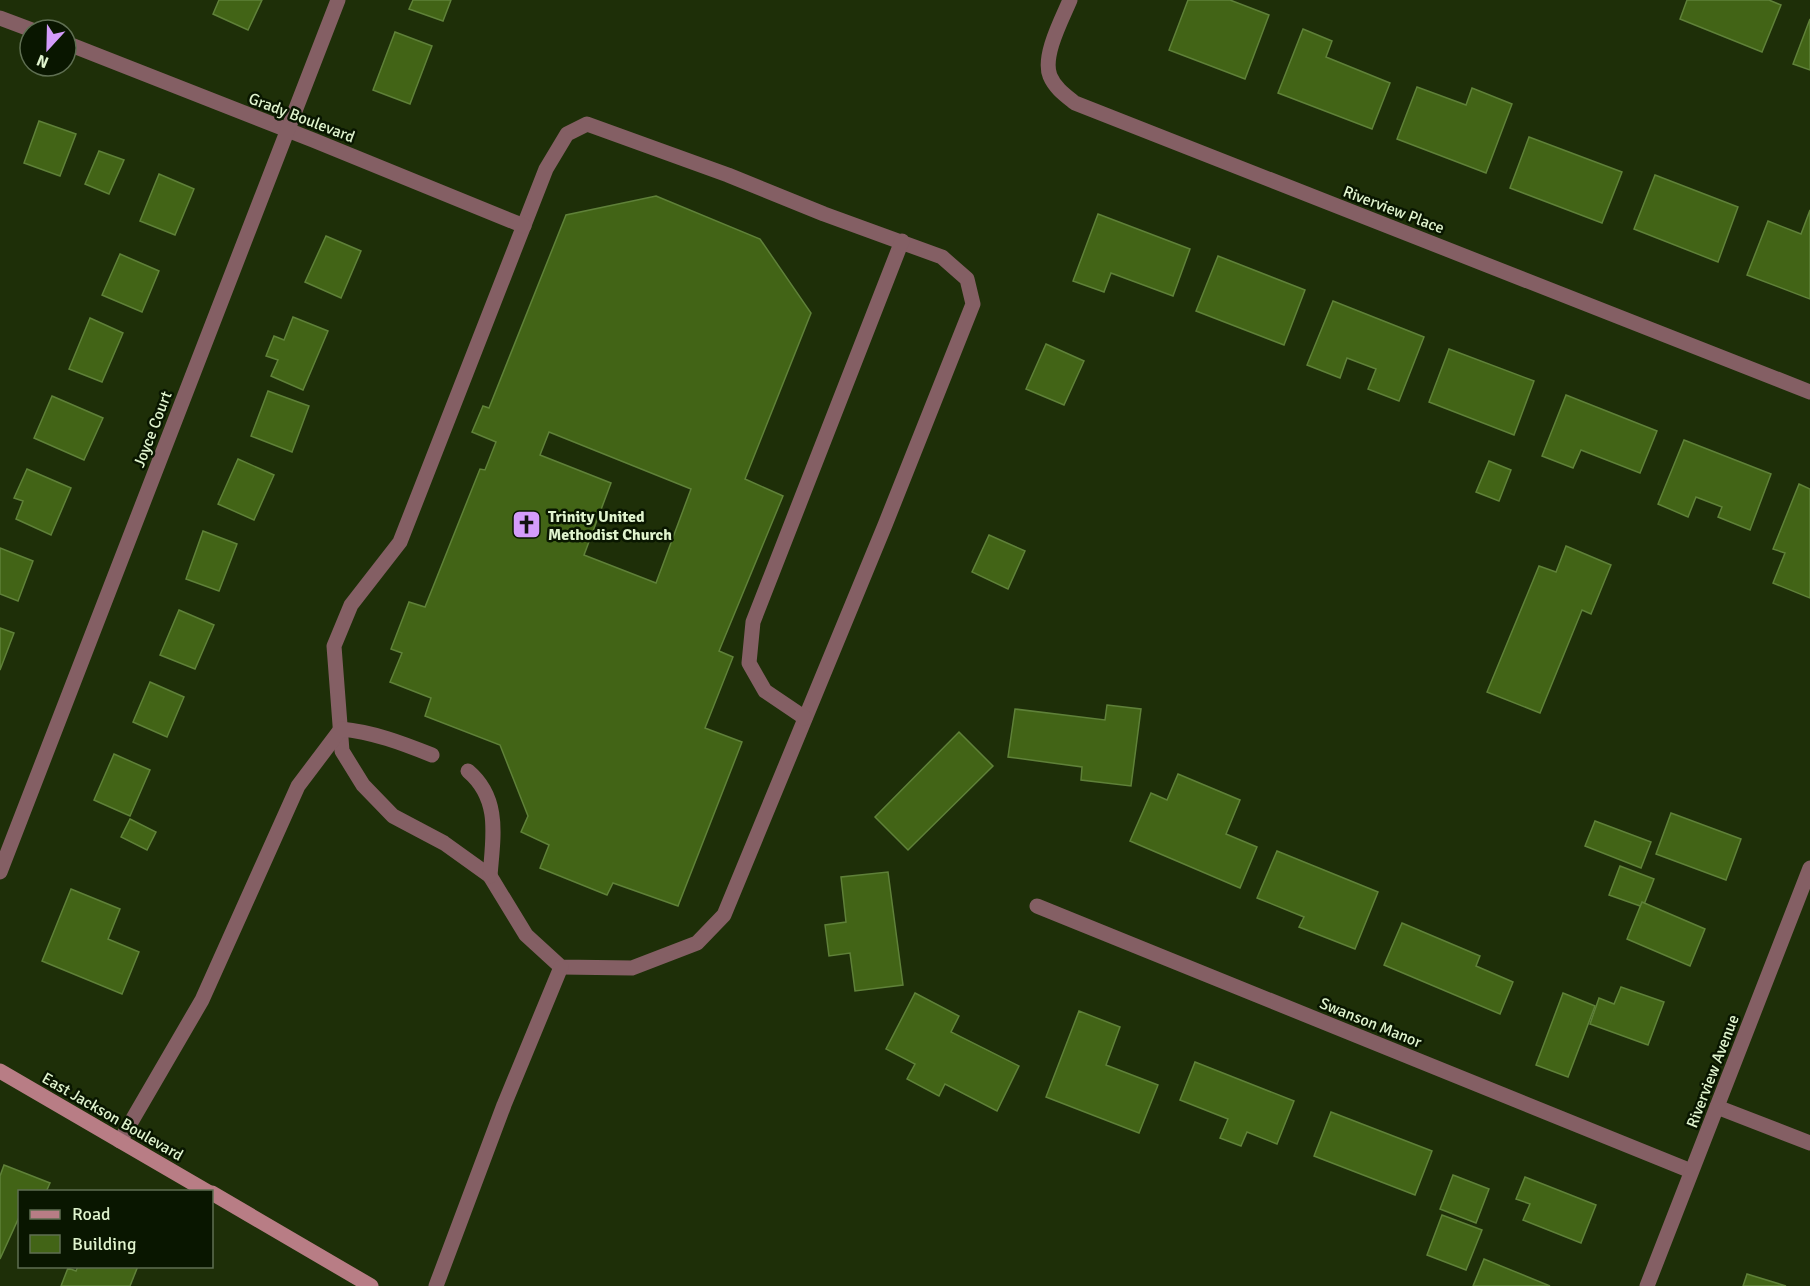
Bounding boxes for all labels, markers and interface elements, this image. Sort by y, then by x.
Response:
north arrow [18,18,78,78]
text: N [34,50,52,72]
street label: Grady Boulevard [246,88,358,147]
street label: Riverview Place [1340,181,1447,238]
street label: Joyce Court [129,388,177,470]
place label: Trinity United Methodist Church [548,507,672,545]
church icon: Trinity United Methodist Church [511,509,543,541]
street label: Swanson Manor [1317,993,1425,1053]
street label: Riverview Avenue [1682,1012,1744,1131]
street label: East Jackson Boulevard [38,1068,187,1165]
legend [18,1190,213,1268]
text: Road [72,1203,111,1225]
text: Building [72,1233,136,1255]

